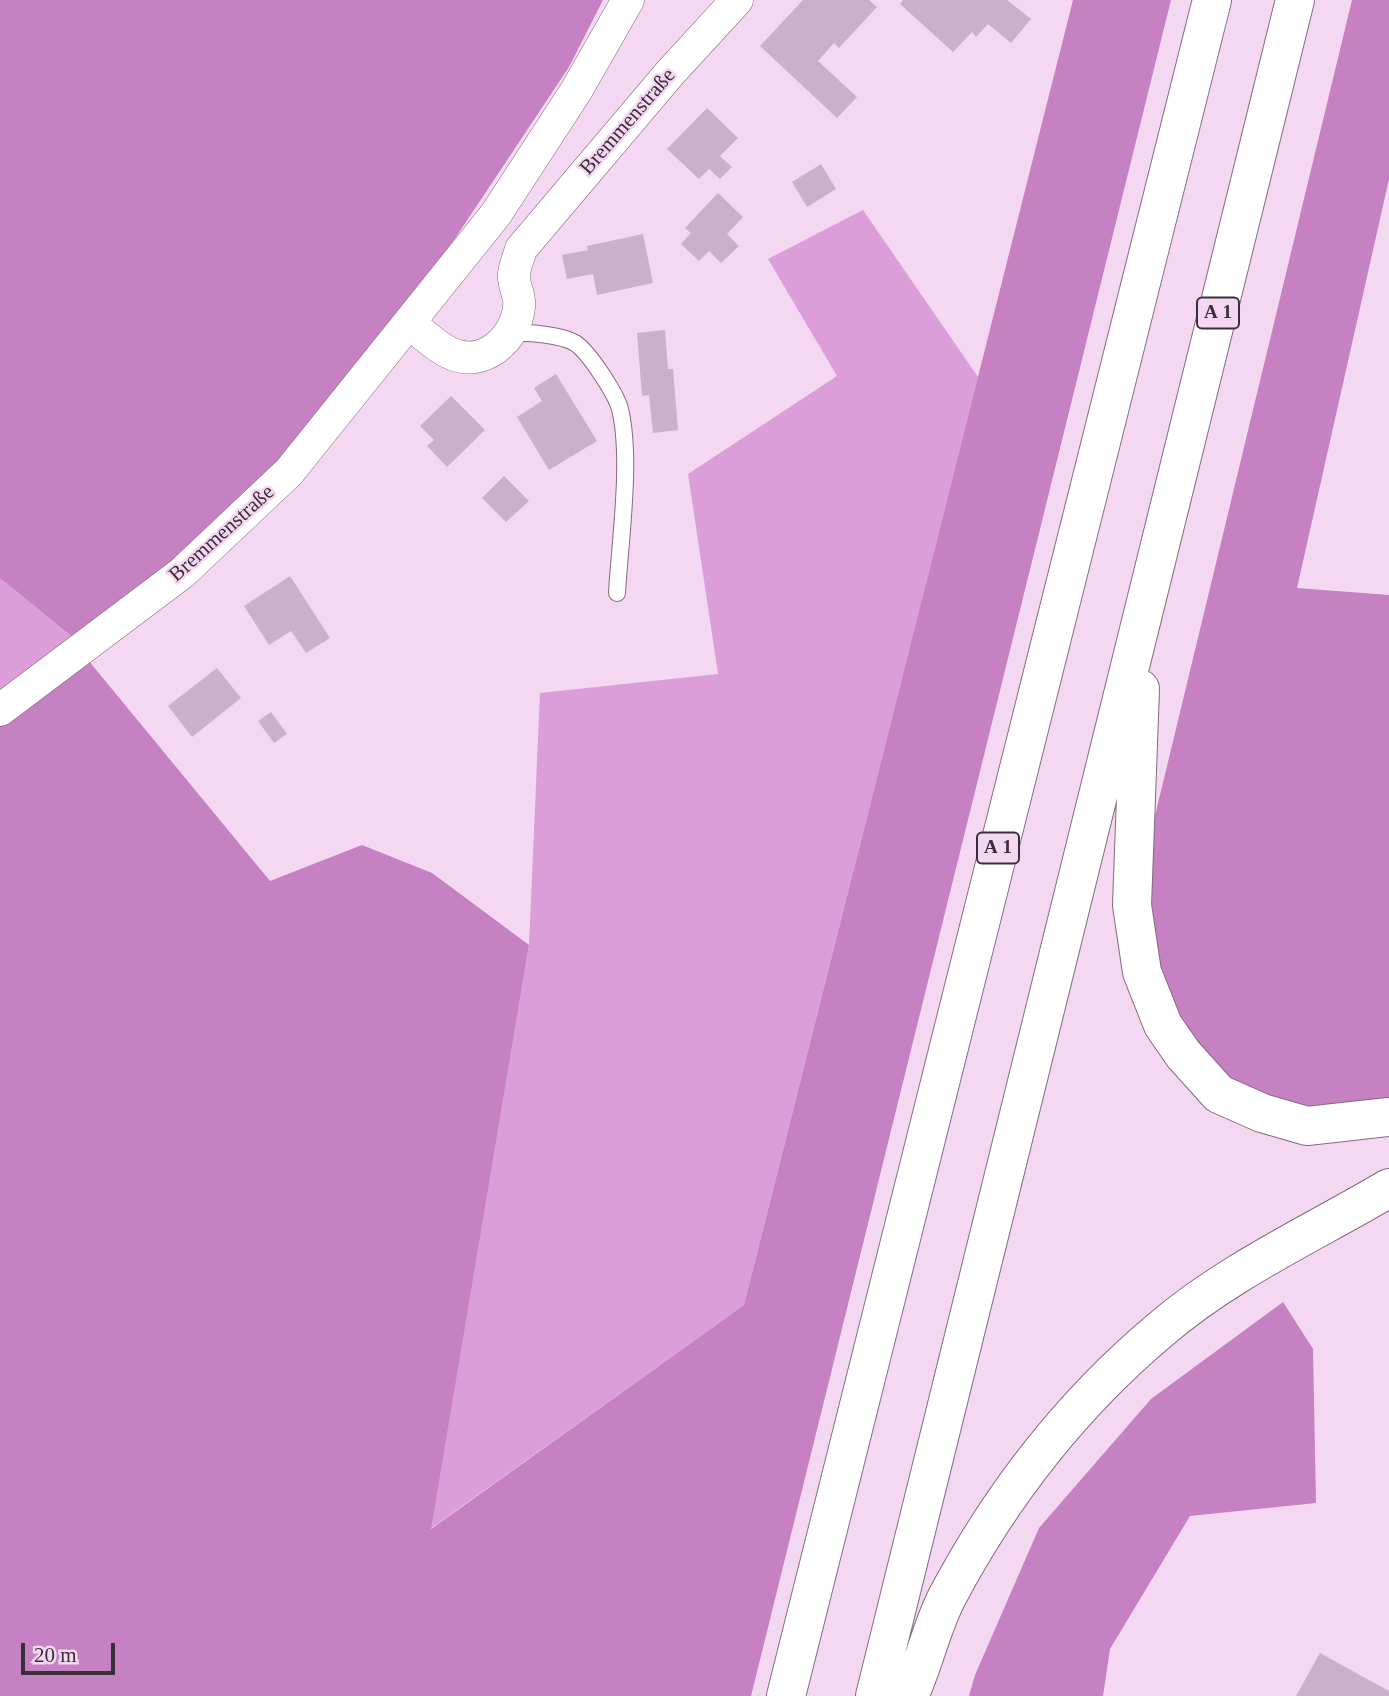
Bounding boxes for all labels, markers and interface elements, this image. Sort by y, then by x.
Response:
street label: Bremmenstraße [575,64,681,180]
road number: A 1 [1197,298,1239,328]
street label: Bremmenstraße [164,480,280,588]
road number: A 1 [977,832,1019,863]
scale bar [24,1630,119,1674]
text: 20 m [34,1643,77,1667]

